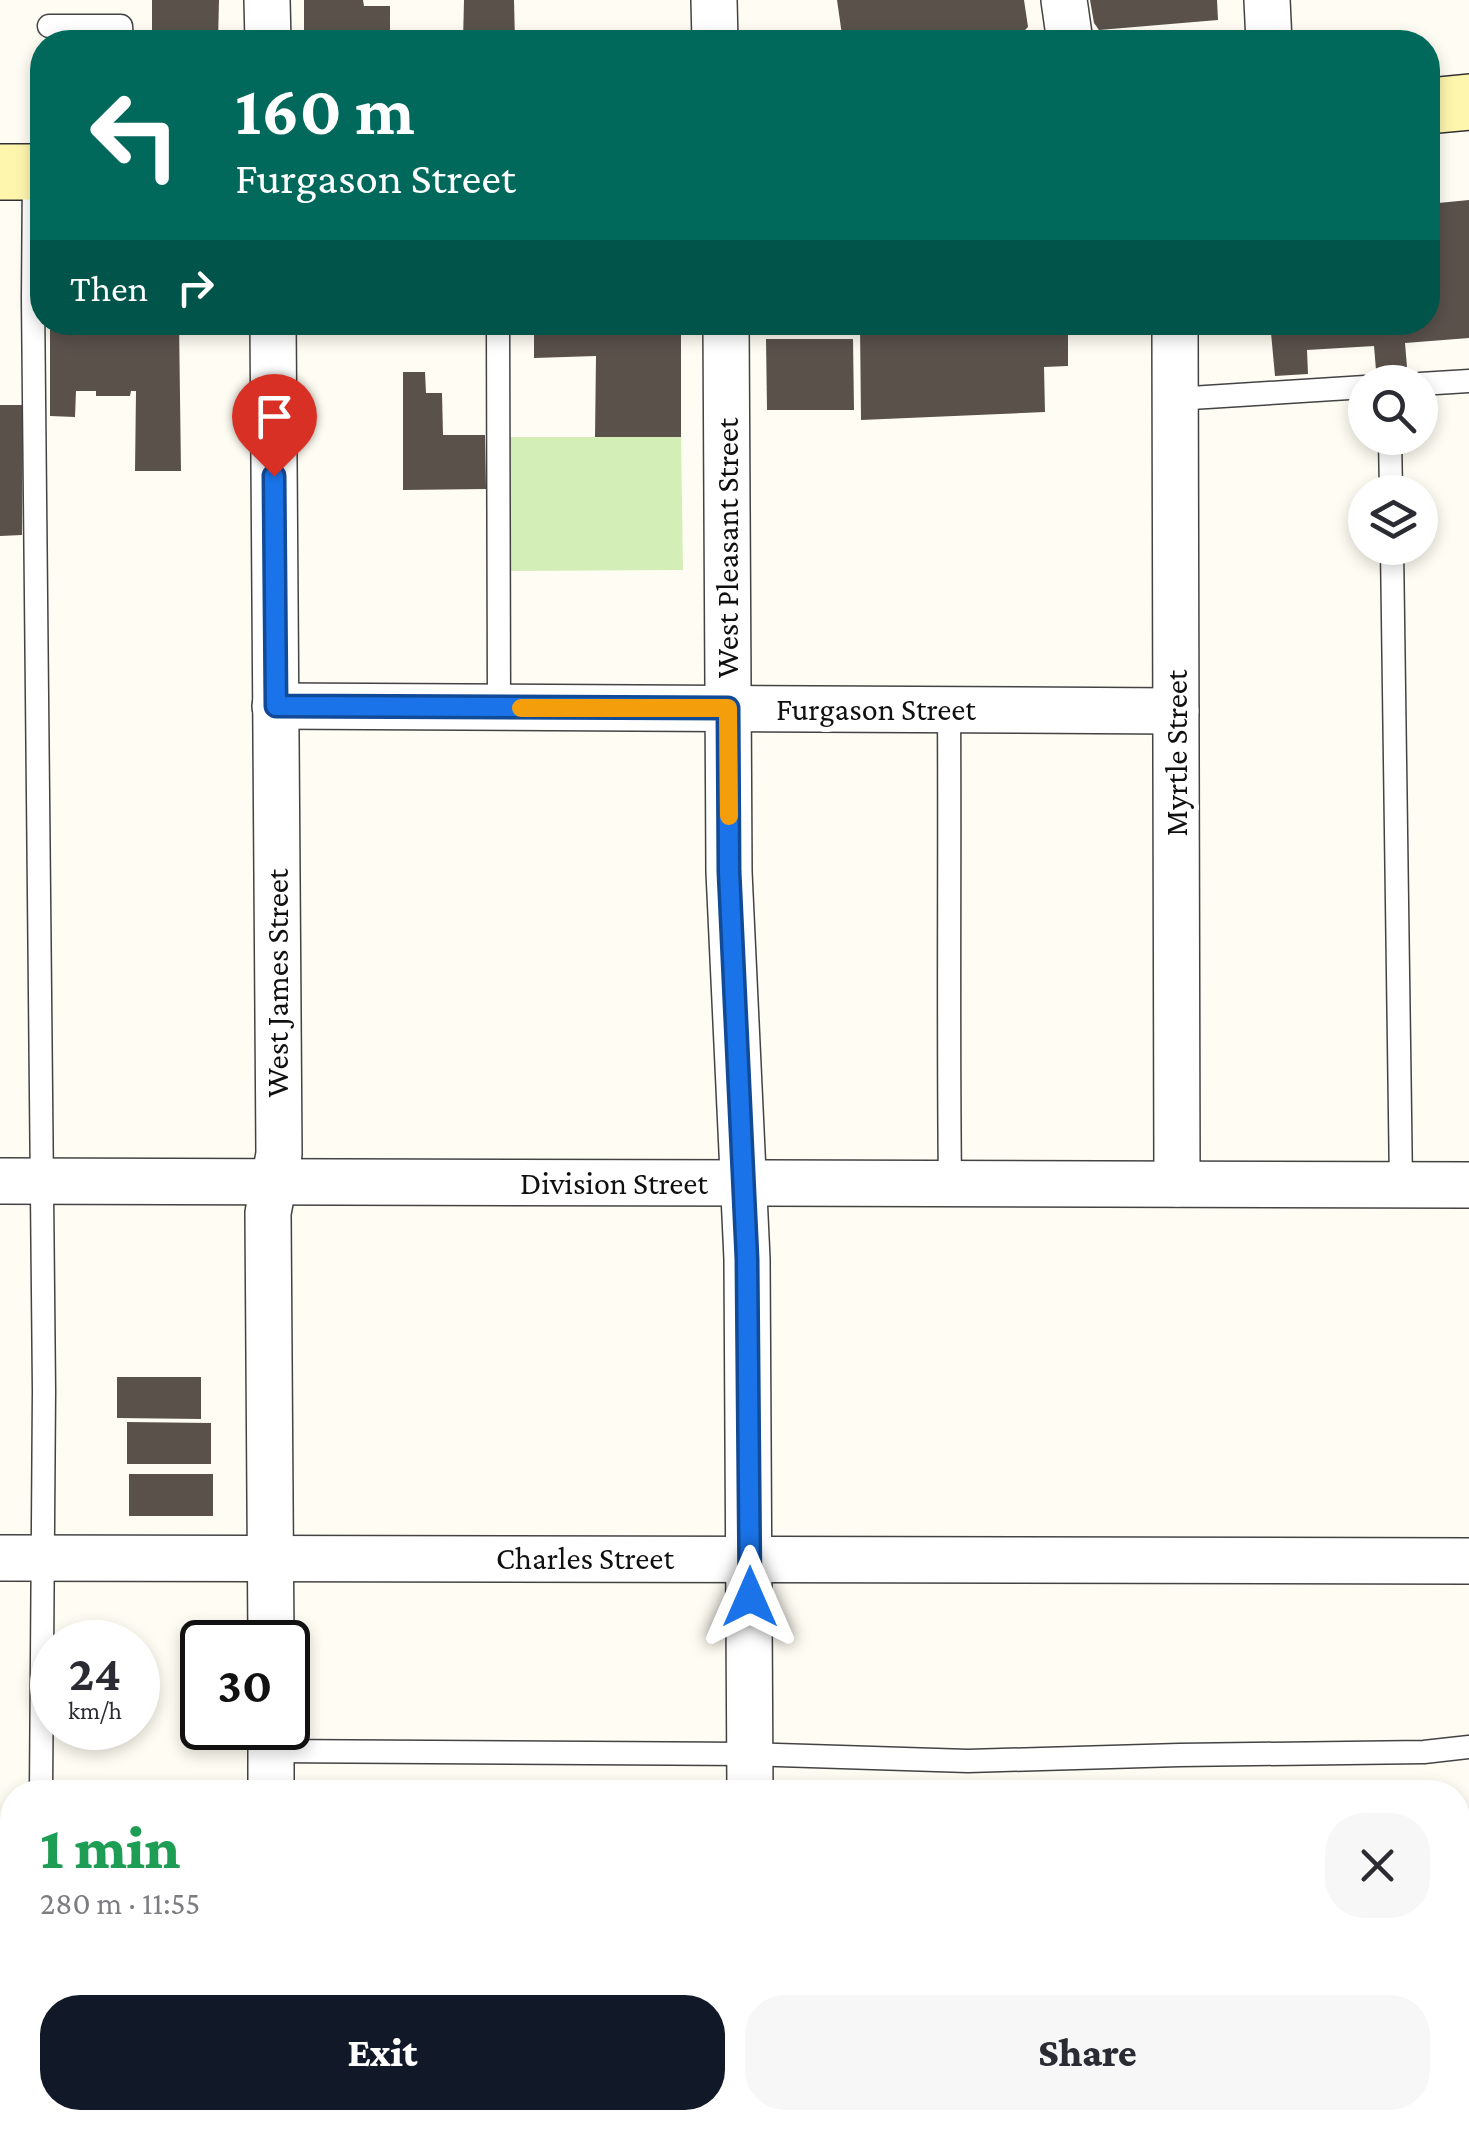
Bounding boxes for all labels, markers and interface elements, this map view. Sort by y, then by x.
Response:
icon: left [70,70,200,200]
text: 160 m [235,71,415,149]
text: Furgason Street [235,153,516,203]
icon: right [168,260,223,315]
text: Then [70,267,148,309]
map controls [1348,365,1438,565]
button: search [1348,365,1438,455]
pin [232,374,317,477]
icon: arrive [247,389,302,444]
street label: West Pleasant Street [709,417,745,678]
button: layers [1348,475,1438,565]
street label: Myrtle Street [1158,669,1194,836]
street label: Furgason Street [776,691,976,727]
street label: West James Street [259,868,295,1097]
street label: Division Street [520,1165,708,1201]
street label: Charles Street [496,1540,674,1576]
position arrow [698,1545,802,1649]
speed limit sign: 30 [180,1620,310,1750]
text: 24 [69,1645,121,1701]
text: km/h [68,1697,122,1724]
button: close [1325,1813,1430,1918]
text: 1 min [40,1814,180,1881]
text: 280 m · 11:55 [40,1885,200,1921]
button: Exit [40,1995,725,2110]
button: Share [745,1995,1430,2110]

